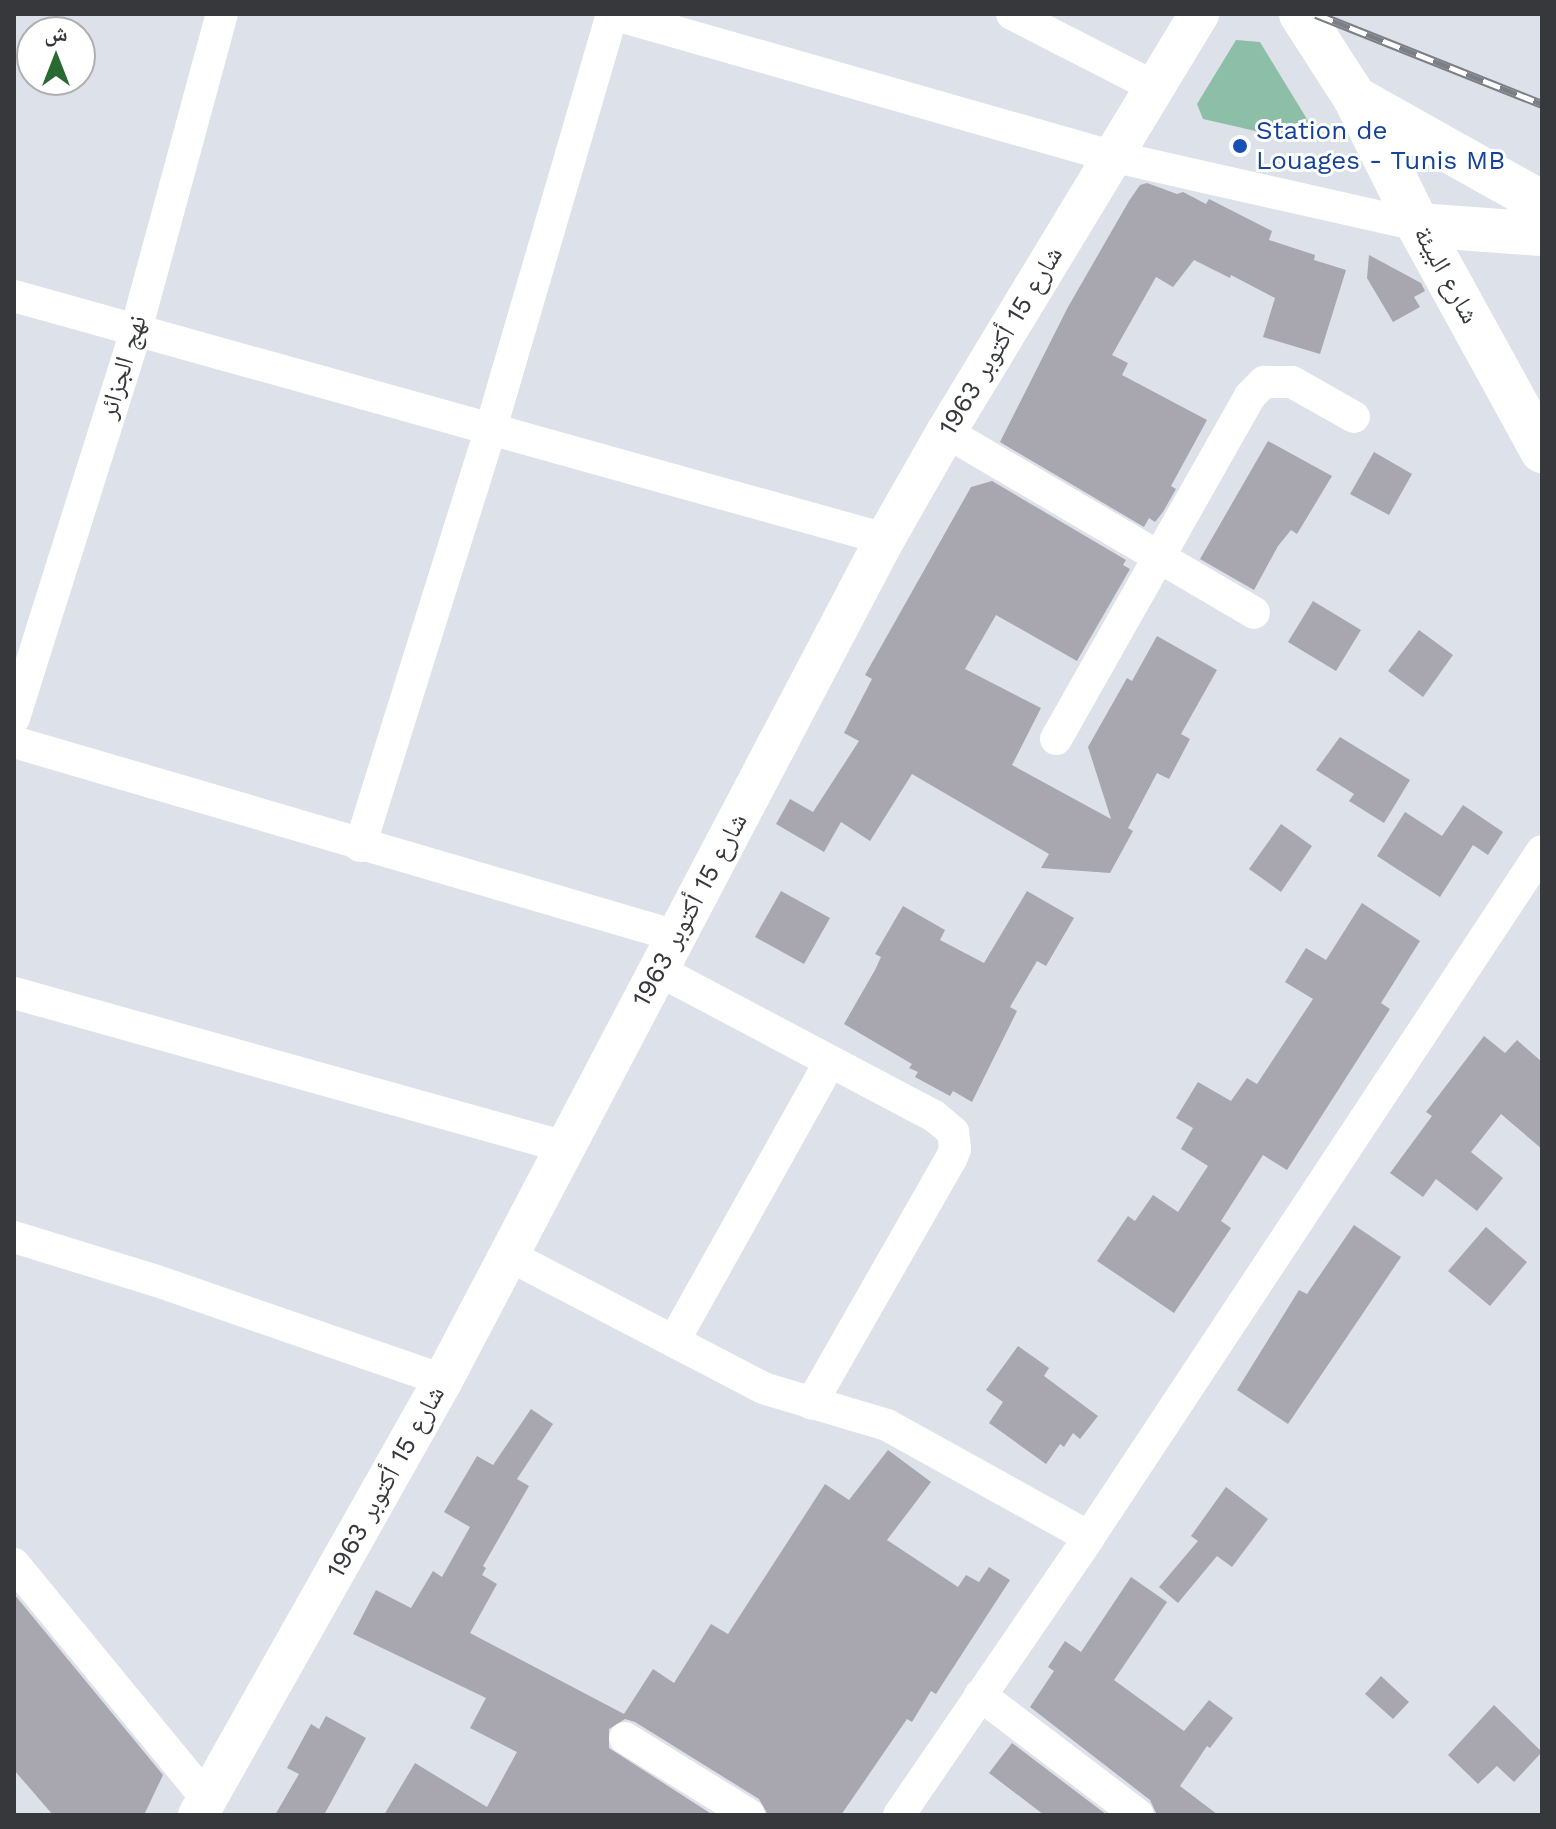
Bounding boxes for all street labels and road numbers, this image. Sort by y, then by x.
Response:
street label: شارع البيئة [1407,221,1485,329]
street label: شارع 15 أكتوبر 1963 [932,241,1070,441]
street label: نهج الجزائر [92,311,154,423]
street label: شارع 15 أكتوبر 1963 [626,808,754,1012]
street label: شارع 15 أكتوبر 1963 [320,1381,452,1583]

